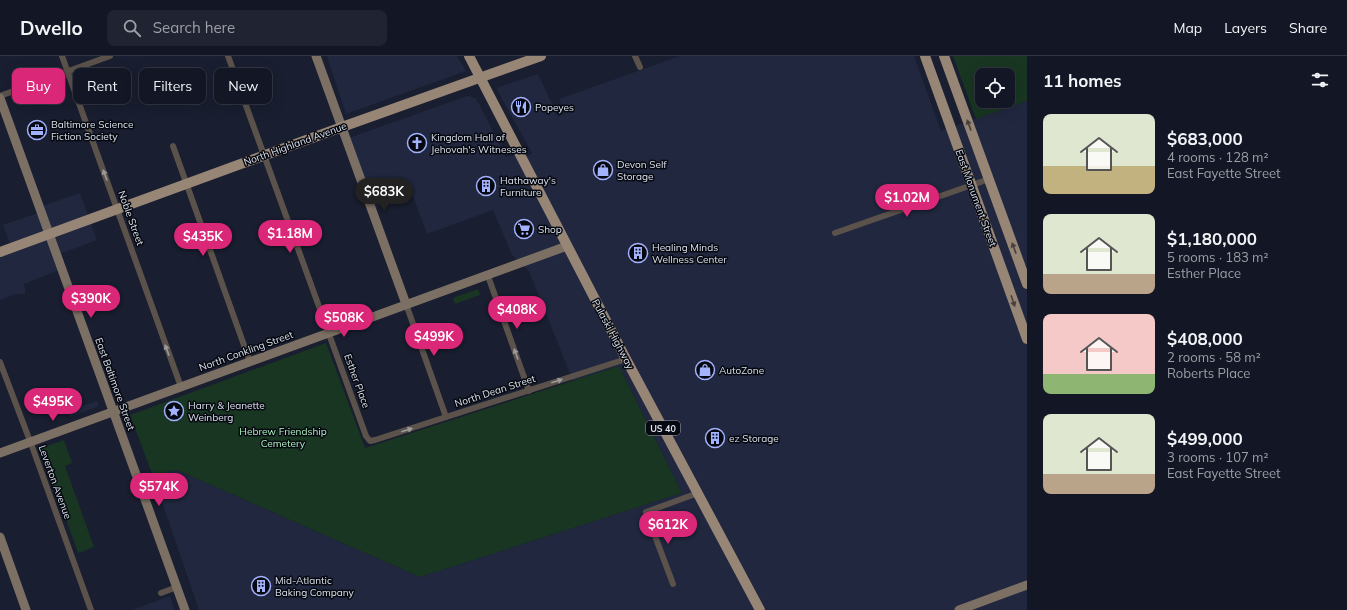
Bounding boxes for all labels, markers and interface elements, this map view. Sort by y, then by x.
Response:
search box [107,10,387,46]
text: Dwello [20,16,83,40]
icon: search [121,17,143,39]
text: Search here [153,18,235,37]
text: Map [1173,19,1202,37]
text: Layers [1224,19,1267,37]
text: Share [1289,19,1327,37]
chip: Buy [12,68,65,104]
chip: Rent [73,68,131,104]
chip: Filters [139,68,206,104]
chip: New [214,68,272,104]
map controls [975,68,1015,108]
button: locate [975,68,1015,108]
icon: filters [1309,69,1331,91]
text: 11 homes [1043,70,1122,91]
restaurant icon: Popeyes [510,96,532,118]
place label: Popeyes [535,101,574,114]
place label: Baltimore Science Fiction Society [51,118,133,143]
office icon: Baltimore Science Fiction Society [26,119,48,141]
street label: North Highland Avenue [242,119,348,169]
one-way arrow [966,119,972,131]
text: $683,000 [1167,128,1243,149]
icon: home [1075,130,1123,178]
place label: Kingdom Hall of Jehovah's Witnesses [431,131,527,156]
church icon: Kingdom Hall of Jehovah's Witnesses [406,132,428,154]
street label: East Monument Street [952,148,1000,249]
text: 4 rooms · 128 m² [1167,149,1268,165]
place label: Devon Self Storage [617,158,667,183]
shop icon: Devon Self Storage [592,159,614,181]
text: East Fayette Street [1167,165,1281,181]
one-way arrow [102,168,108,180]
place label: Hathaway's Furniture [500,174,556,199]
building icon: Hathaway's Furniture [475,175,497,197]
pin: $683K [356,178,412,212]
text: $683K [364,183,404,199]
pin: $1.02M [874,184,940,218]
street label: Noble Street [115,189,147,248]
text: $1.02M [884,189,930,205]
supermarket icon: Shop [513,218,535,240]
pin: $1.18M [257,220,323,254]
pin: $435K [175,223,231,257]
place label: Shop [538,223,562,236]
text: $1.18M [267,225,313,241]
text: $435K [183,228,223,244]
text: $1,180,000 [1167,228,1257,249]
icon: home [1075,230,1123,278]
place label: Healing Minds Wellness Center [652,241,727,266]
one-way arrow [1010,241,1016,253]
building icon: Healing Minds Wellness Center [627,242,649,264]
text: 5 rooms · 183 m² [1167,249,1268,265]
text: Esther Place [1167,265,1241,281]
pin: $390K [63,285,119,319]
text: $390K [71,290,111,306]
one-way arrow [1011,295,1017,307]
pin: $408K [489,296,545,330]
street label: Pulaski Highway [589,297,637,372]
text: $408K [497,301,537,317]
pin: $508K [316,304,372,338]
text: $508K [324,309,364,325]
pin: $499K [406,323,462,357]
street label: North Conkling Street [197,328,295,374]
text: $499K [414,328,454,344]
text: $408,000 [1167,328,1243,349]
icon: home [1075,330,1123,378]
street label: East Baltimore Street [92,336,138,433]
one-way arrow [164,344,170,356]
one-way arrow [513,348,519,360]
text: 2 rooms · 58 m² [1167,349,1261,365]
street label: Esther Place [341,352,373,410]
shop icon: AutoZone [694,359,716,381]
place label: AutoZone [719,364,764,377]
text: Roberts Place [1167,365,1250,381]
street label: North Dean Street [453,372,537,410]
one-way arrow [552,378,564,384]
pin: $495K [25,388,81,422]
text: $495K [33,393,73,409]
place label: Harry & Jeanette Weinberg [188,399,265,424]
place icon: Harry & Jeanette Weinberg [163,400,185,422]
road number: US 40 [646,421,680,435]
park label: Hebrew Friendship Cemetery [239,425,327,450]
one-way arrow [401,426,413,432]
building icon: ez Storage [704,427,726,449]
text: $499,000 [1167,428,1243,449]
icon: home [1075,430,1123,478]
place label: ez Storage [729,432,779,445]
street label: Leverton Avenue [36,443,74,521]
text: 3 rooms · 107 m² [1167,449,1268,465]
text: East Fayette Street [1167,465,1281,481]
pin: $574K [131,473,187,507]
text: $574K [139,478,179,494]
pin: $612K [640,511,696,545]
text: $612K [648,516,688,532]
place label: Mid-Atlantic Baking Company [275,574,355,599]
building icon: Mid-Atlantic Baking Company [250,575,272,597]

